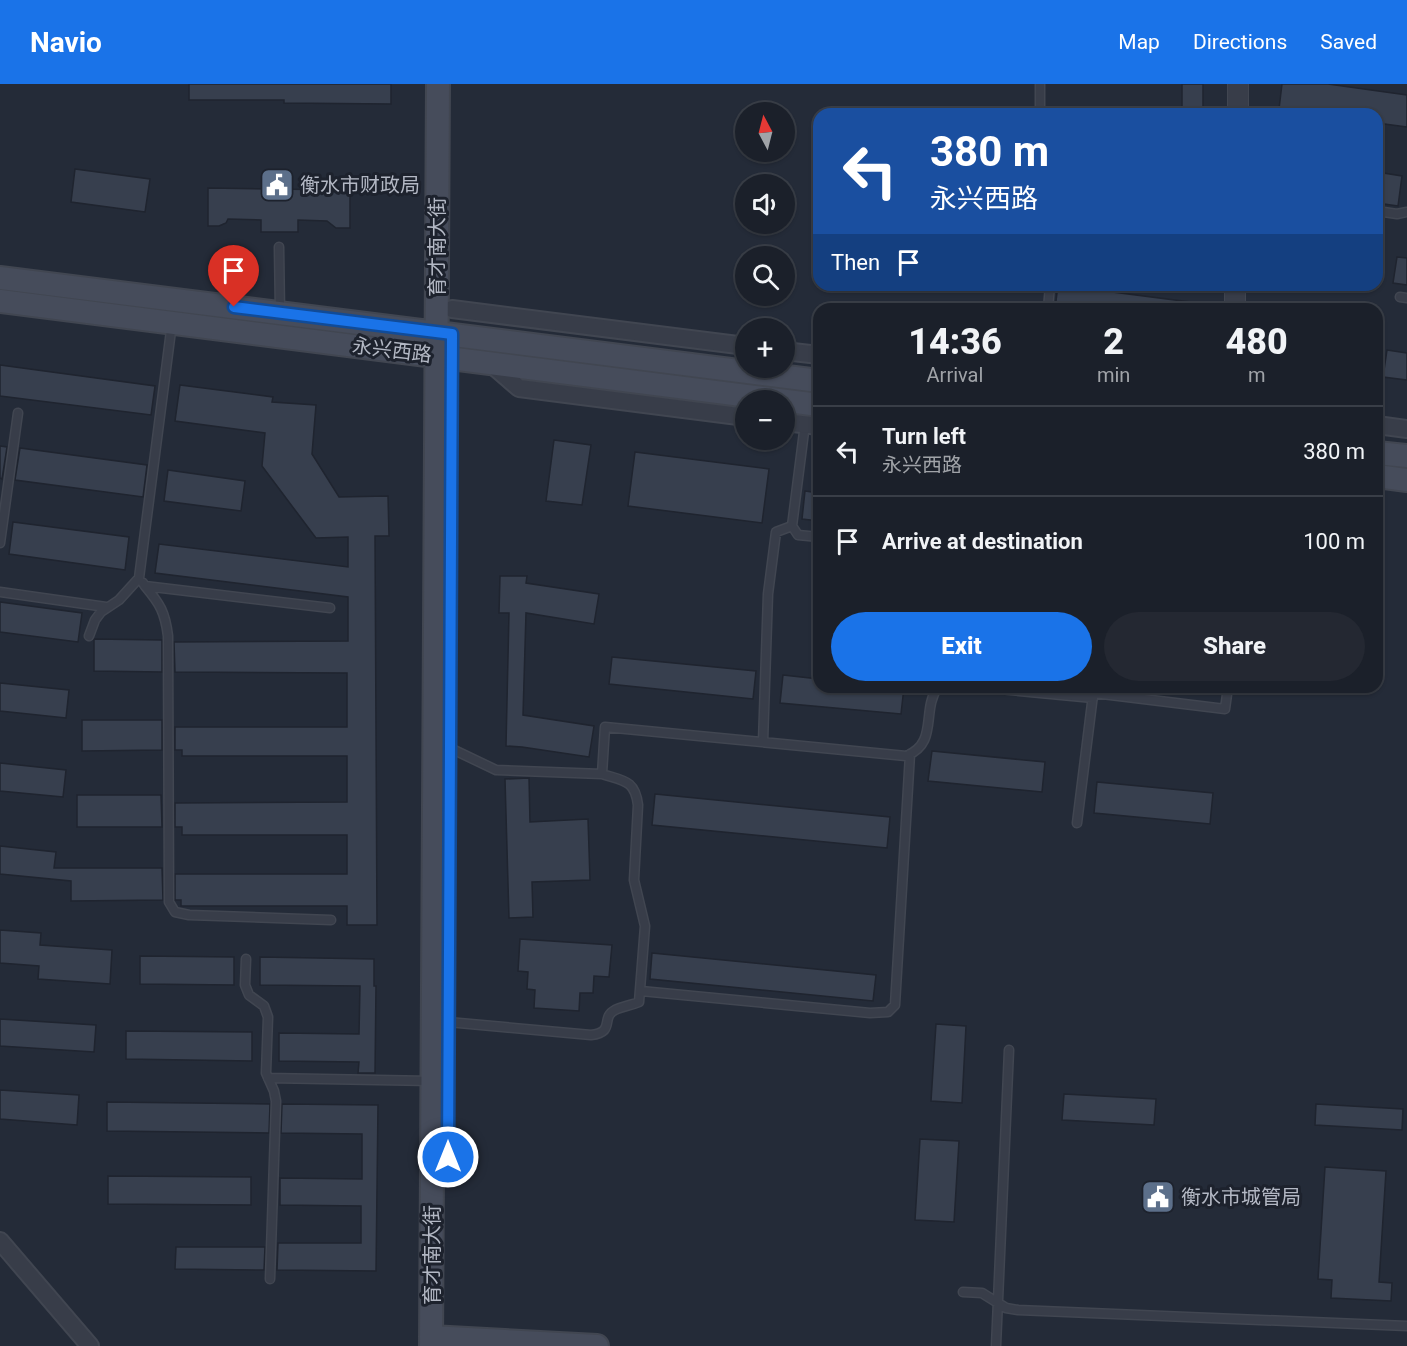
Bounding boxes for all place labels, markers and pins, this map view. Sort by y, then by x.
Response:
public building icon: 衡水市财政局 [259,167,295,203]
place label: 衡水市财政局 [300,173,420,197]
pin [208,245,259,307]
public building icon: 衡水市城管局 [1140,1179,1176,1215]
place label: 衡水市城管局 [1181,1185,1301,1209]

